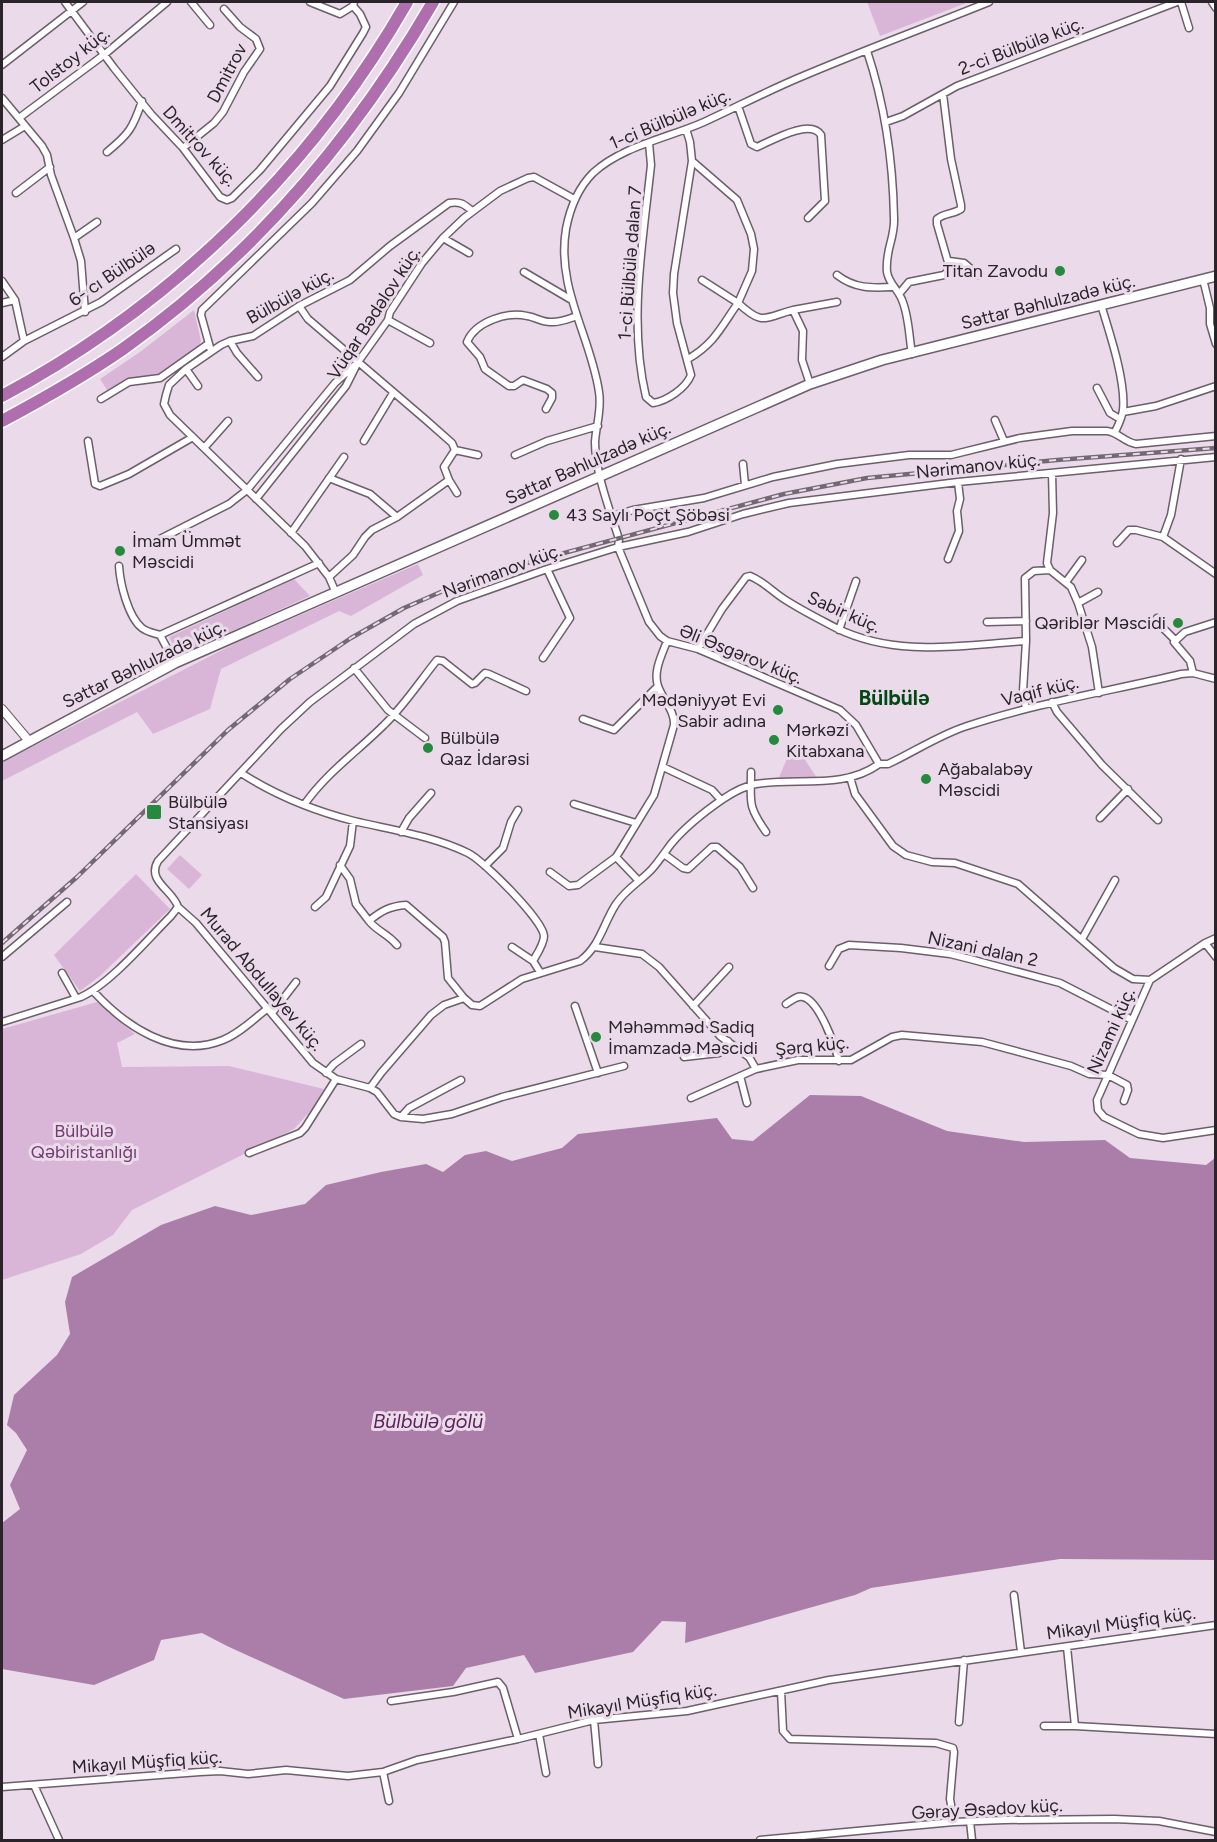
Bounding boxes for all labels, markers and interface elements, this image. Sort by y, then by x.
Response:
street label: 2-ci Bülbülə küç. [955,12,1087,80]
street label: Tolstoy küç. [26,22,114,98]
street label: Dmitrov [202,39,252,107]
street label: 1-ci Bülbülə küç. [606,84,734,154]
street label: Dmitrov küç. [158,101,242,191]
street label: 1-ci Bülbülə dalan 7 [614,185,646,341]
street label: 6- cı Bülbülə [64,237,160,311]
street label: Vüqar Bədəlov küç. [323,242,425,384]
place label: Titan Zavodu [943,260,1048,282]
street label: Bülbülə küç. [243,263,337,329]
marker: Titan Zavodu [1053,264,1067,278]
street label: Səttar Bəhlulzadə küç. [959,270,1137,334]
street label: Səttar Bəhlulzadə küç. [502,417,674,509]
street label: Nərimanov küç. [915,449,1041,483]
place label: 43 Saylı Poçt Şöbəsi [566,504,730,526]
marker: 43 Saylı Poçt Şöbəsi [547,508,561,522]
place label: İmam Ümmət Məscidi [132,530,242,573]
street label: Nərimanov küç. [439,539,565,603]
marker: İmam Ümmət Məscidi [113,544,127,558]
street label: Sabir küç. [804,586,884,638]
place label: Qəriblər Məscidi [1034,612,1166,634]
street label: Səttar Bəhlulzadə küç. [59,615,229,713]
marker: Qəriblər Məscidi [1171,616,1185,630]
street label: Əli Əsgərov küç. [676,619,806,689]
street label: Vaqif küç. [999,671,1081,711]
district label: Bülbülə [858,685,930,710]
place label: Mədəniyyət Evi Sabir adına [642,689,766,732]
marker: Mədəniyyət Evi Sabir adına [771,703,785,717]
place label: Mərkəzi Kitabxana [786,719,864,762]
place label: Bülbülə Qaz İdarəsi [440,727,530,770]
marker: Mərkəzi Kitabxana [767,733,781,747]
marker: Bülbülə Qaz İdarəsi [421,741,435,755]
place label: Ağabalabəy Məscidi [938,758,1033,801]
marker: Ağabalabəy Məscidi [919,772,933,786]
place label: Bülbülə Stansiyası [168,791,249,834]
marker: Bülbülə Stansiyası [145,803,163,821]
street label: Murad Abdullayev küç. [195,903,329,1055]
street label: Nizani dalan 2 [926,927,1040,971]
street label: Nizami küç. [1082,984,1140,1078]
place label: Məhəmməd Sadiq İmamzadə Məscidi [608,1016,758,1059]
marker: Məhəmməd Sadiq İmamzadə Məscidi [589,1030,603,1044]
street label: Şərq küç. [774,1031,850,1061]
park label: Bülbülə Qəbiristanlığı [31,1120,137,1163]
water label: Bülbülə gölü [373,1409,483,1433]
street label: Mikayıl Müşfiq küç. [1045,1602,1197,1644]
street label: Mikayıl Müşfiq küç. [566,1678,718,1724]
street label: Mikayıl Müşfiq küç. [71,1746,223,1778]
street label: Gəray Əsədov küç. [911,1794,1063,1824]

